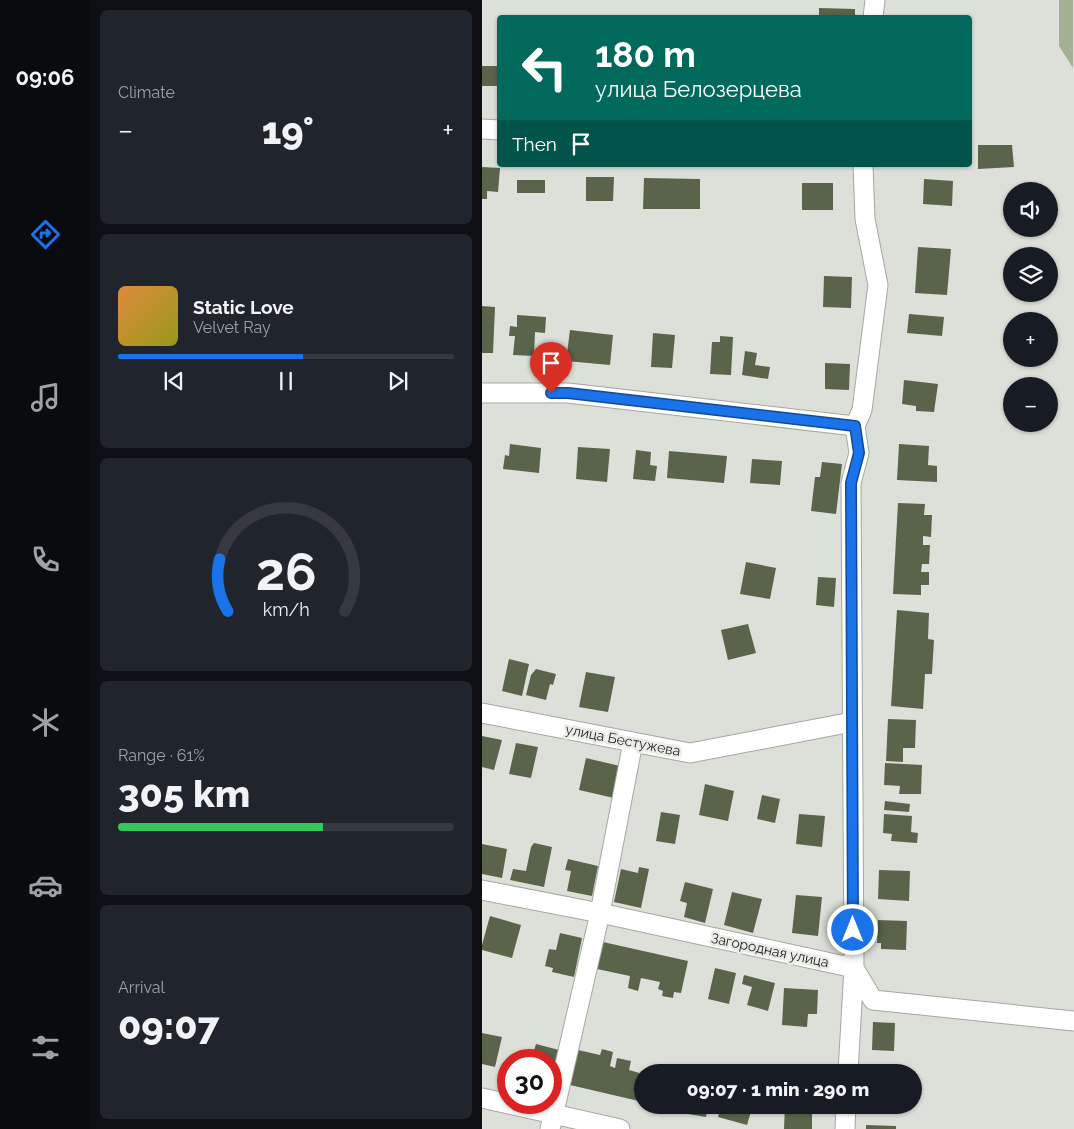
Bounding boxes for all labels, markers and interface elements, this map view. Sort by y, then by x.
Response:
text: 180 m [595,34,696,75]
icon: left [512,35,577,100]
text: 09:06 [16,64,74,90]
text: улица Белозерцева [595,76,802,102]
text: Climate [118,83,175,102]
text: 19° [262,108,314,153]
text: − [118,114,133,147]
text: + [442,114,454,147]
icon: arrive [567,130,595,158]
text: Then [512,133,557,155]
map controls [1003,182,1058,432]
button: sound [1003,182,1058,237]
icon: directions [28,217,63,252]
button: layers [1003,247,1058,302]
text: Static Love [193,296,294,318]
button: + [1003,312,1058,367]
text: Velvet Ray [193,318,271,337]
pin [530,342,572,393]
icon: arrive [537,349,565,377]
icon: previous [160,367,188,395]
icon: pause [272,367,300,395]
icon: next [384,367,412,395]
button: − [1003,377,1058,432]
icon: music [28,380,63,415]
text: 26 [256,541,316,602]
icon: phone [28,542,63,577]
text: km/h [262,599,310,620]
icon: climate [28,705,63,740]
street label: улица Бестужева [564,721,682,759]
text: Range · 61% [118,746,205,765]
text: 305 km [118,771,250,816]
icon: car [28,868,63,903]
position arrow [826,903,878,955]
street label: Загородная улица [710,930,830,970]
text: Arrival [118,978,165,997]
text: 09:07 [118,1003,219,1048]
icon: filters [28,1030,63,1065]
speed limit sign: 30 [497,1049,562,1114]
text: 09:07 · 1 min · 290 m [687,1078,869,1100]

